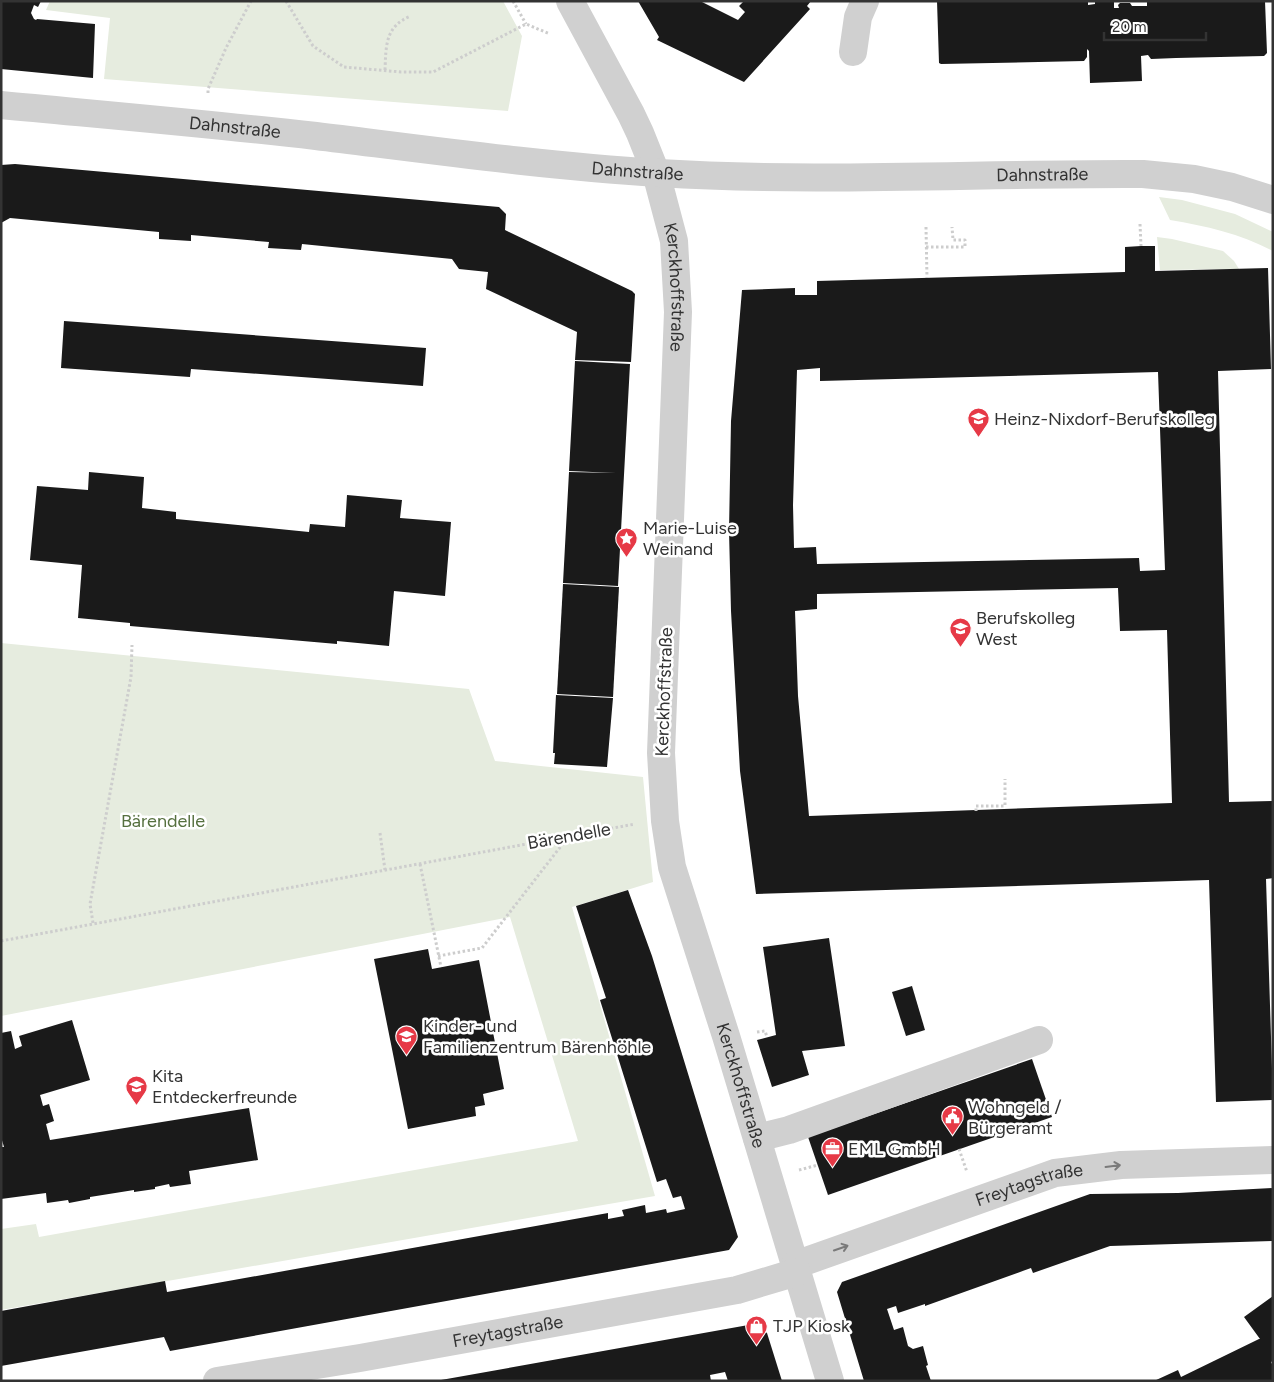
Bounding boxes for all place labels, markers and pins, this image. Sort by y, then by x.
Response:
school or university icon: Heinz-Nixdorf-Berufskolleg [966,407,990,438]
place label: Heinz-Nixdorf-Berufskolleg [994,408,1215,430]
place label: Marie-Luise Weinand [643,517,737,560]
place icon: Marie-Luise Weinand [615,526,639,557]
place label: Berufskolleg West [976,607,1075,650]
school or university icon: Berufskolleg West [948,616,972,647]
place label: Kinder- und Familienzentrum Bärenhöhle [423,1015,651,1058]
school or university icon: Kinder- und Familienzentrum Bärenhöhle [395,1024,419,1055]
place label: Kita Entdeckerfreunde [152,1065,297,1108]
school or university icon: Kita Entdeckerfreunde [124,1074,148,1105]
place label: Wohngeld / Bürgeramt [968,1096,1061,1139]
public building icon: Wohngeld / Bürgeramt [940,1105,964,1136]
office icon: EML GmbH [820,1137,844,1168]
place label: EML GmbH [848,1138,941,1160]
shop icon: TJP Kiosk [745,1314,769,1345]
place label: TJP Kiosk [773,1315,850,1337]

